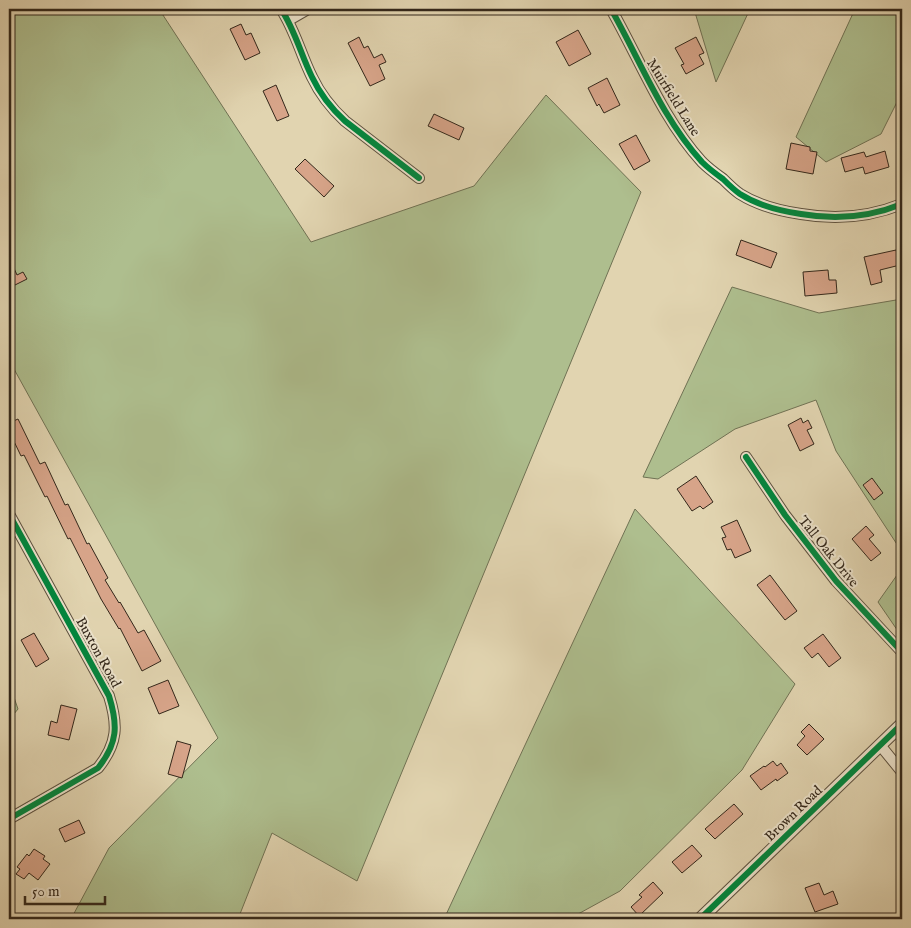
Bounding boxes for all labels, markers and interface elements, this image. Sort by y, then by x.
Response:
street label: Muirfield Lane [642,55,704,140]
street label: Tall Oak Drive [794,512,863,591]
street label: Buxton Road [71,614,125,691]
street label: Brown Road [761,781,827,846]
scale bar [25,873,105,905]
text: 50 m [32,882,60,901]

